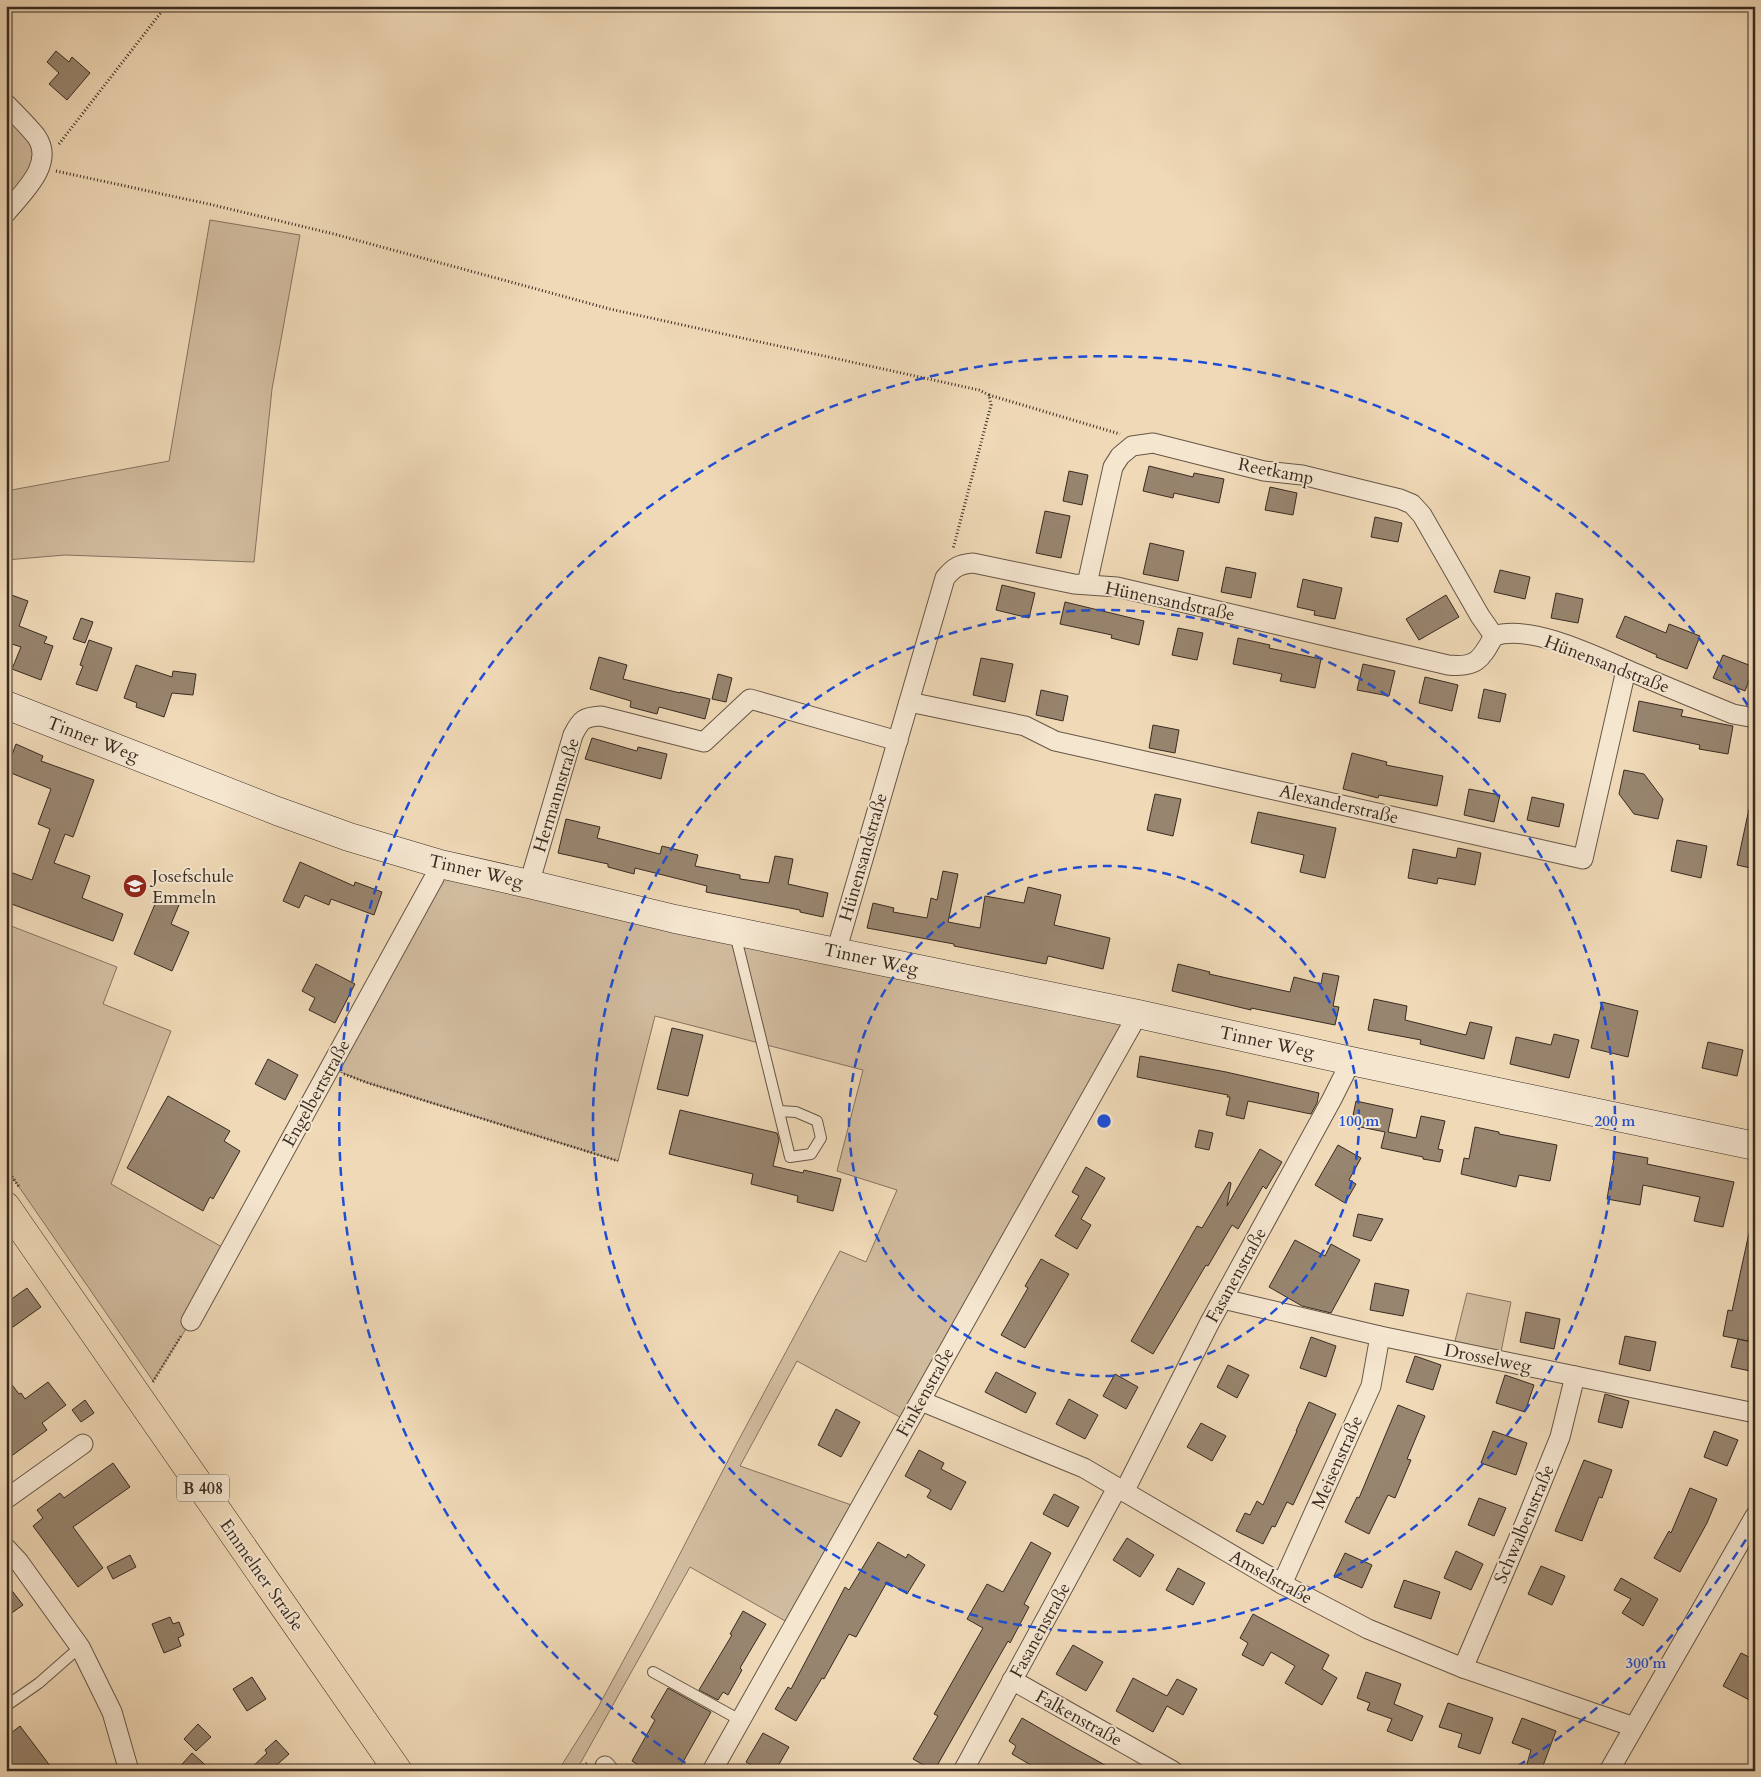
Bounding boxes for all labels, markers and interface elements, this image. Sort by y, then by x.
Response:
street label: Reetkamp [1236,452,1316,491]
street label: Hünensandstraße [1103,576,1237,627]
street label: Hünensandstraße [1541,629,1673,700]
street label: Tinner Weg [43,711,143,769]
street label: Hermannstraße [527,735,586,855]
street label: Alexanderstraße [1277,779,1401,830]
street label: Hünensandstraße [833,790,894,924]
street label: Tinner Weg [426,848,527,895]
place label: Josefschule Emmeln [149,864,234,910]
school or university icon: Josefschule Emmeln [122,873,148,899]
street label: Tinner Weg [821,937,922,982]
street label: Tinner Weg [1217,1020,1318,1065]
street label: Engelbertstraße [277,1035,356,1151]
text: 100 m [1339,1111,1380,1131]
text: 200 m [1595,1111,1636,1131]
centre of rings [1095,1112,1113,1130]
street label: Fasanenstraße [1200,1223,1273,1327]
street label: Drosselweg [1442,1338,1535,1379]
street label: Finkenstraße [891,1343,960,1441]
street label: Meisenstraße [1306,1412,1369,1513]
street label: Schwalbenstraße [1488,1461,1561,1587]
road number: B 408 [177,1475,229,1502]
street label: Emmelner Straße [213,1514,310,1637]
street label: Amselstraße [1225,1544,1317,1611]
street label: Fasanenstraße [1004,1578,1077,1682]
text: 300 m [1626,1653,1667,1673]
street label: Falkenstraße [1031,1684,1127,1753]

